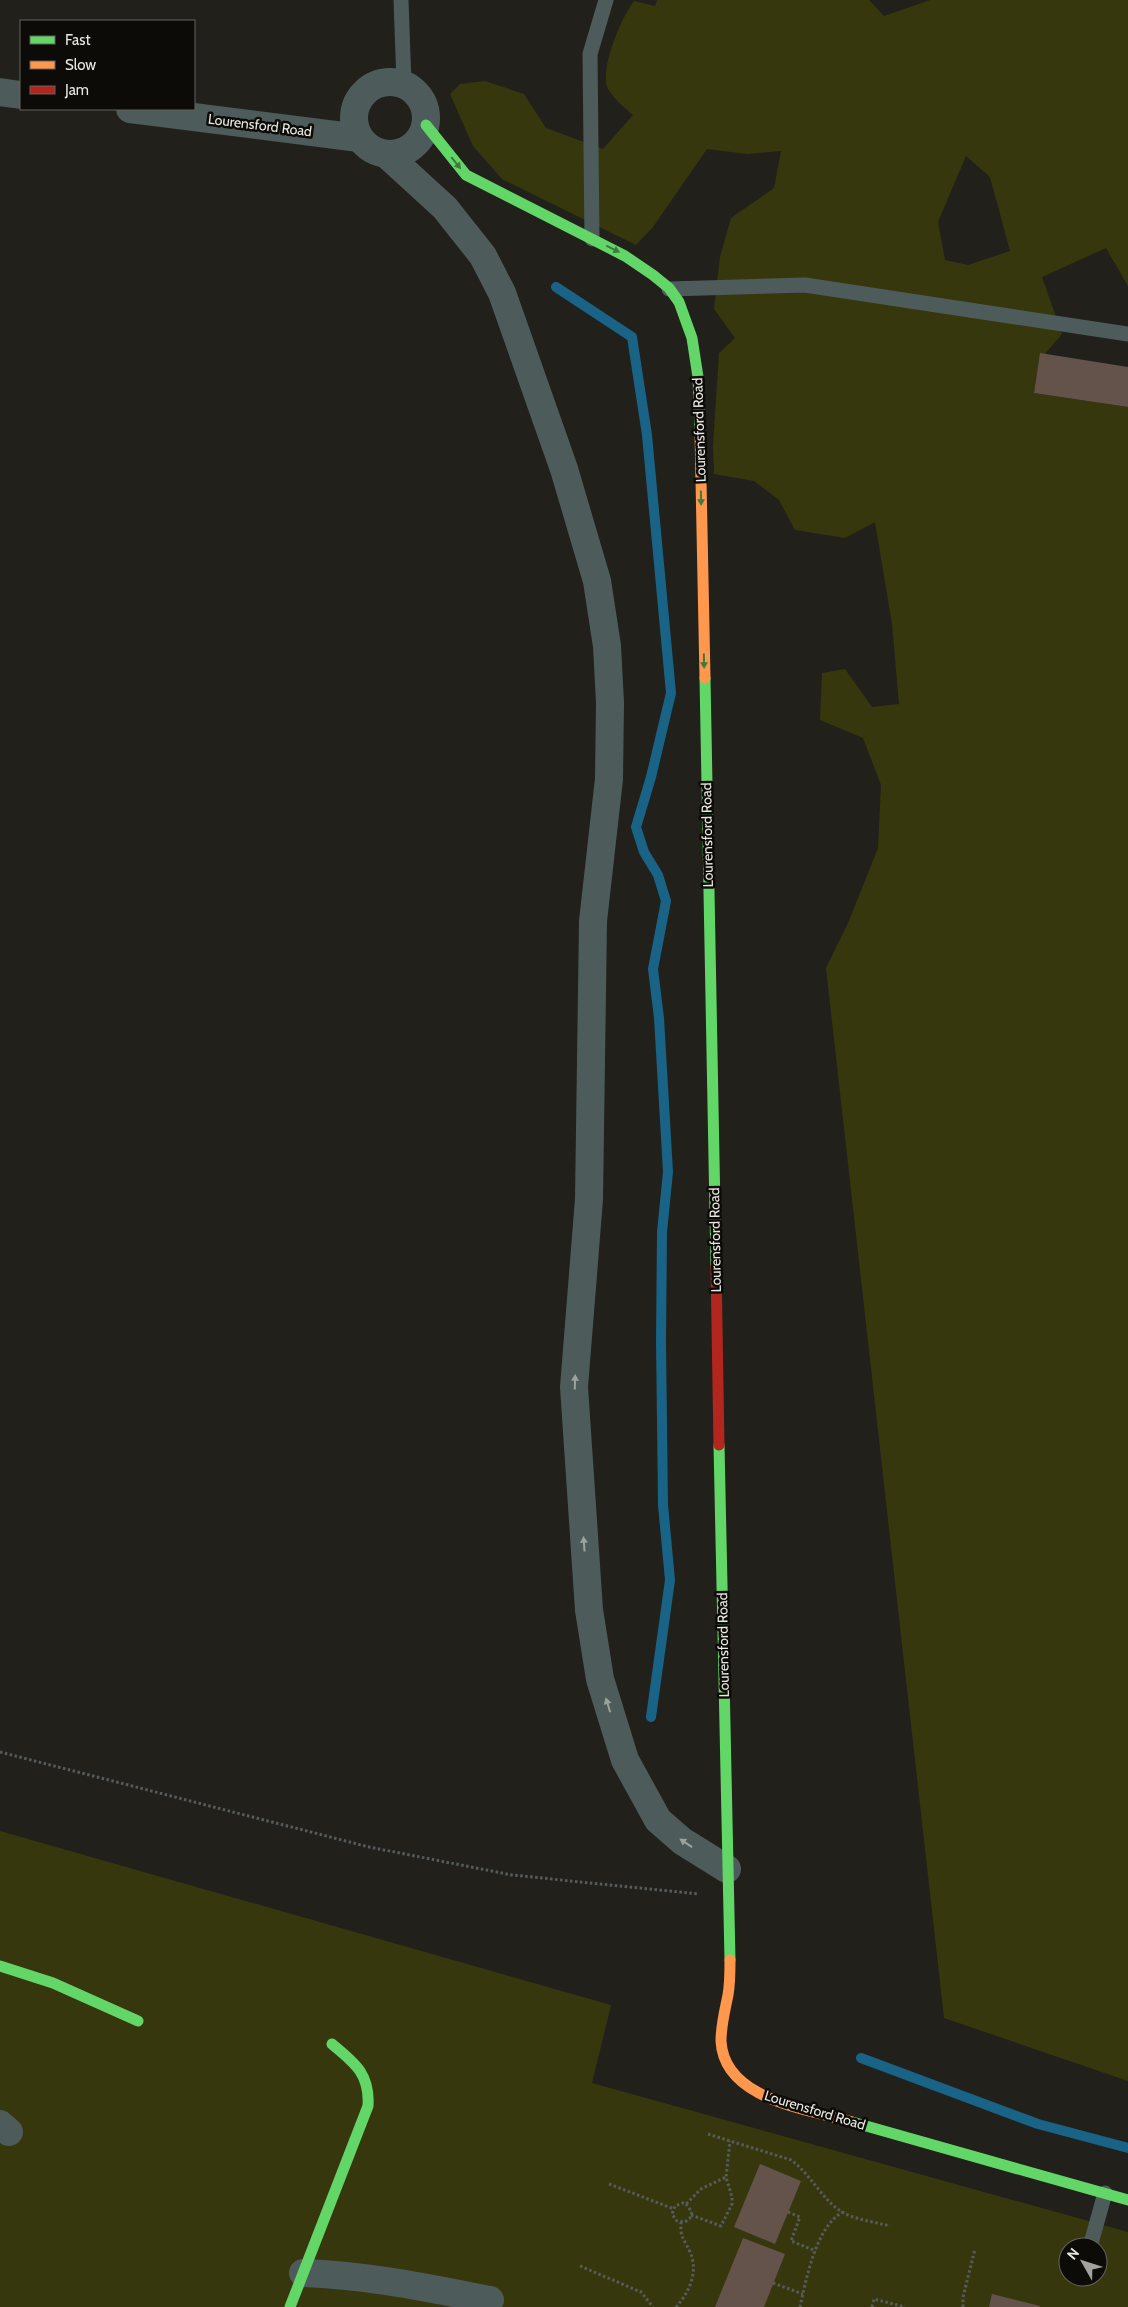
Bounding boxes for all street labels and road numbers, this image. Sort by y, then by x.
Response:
street label: Lourensford Road [207,110,313,140]
street label: Lourensford Road [688,377,710,483]
street label: Lourensford Road [697,783,717,887]
street label: Lourensford Road [705,1188,725,1292]
street label: Lourensford Road [713,1593,733,1697]
street label: Lourensford Road [762,2086,868,2134]

